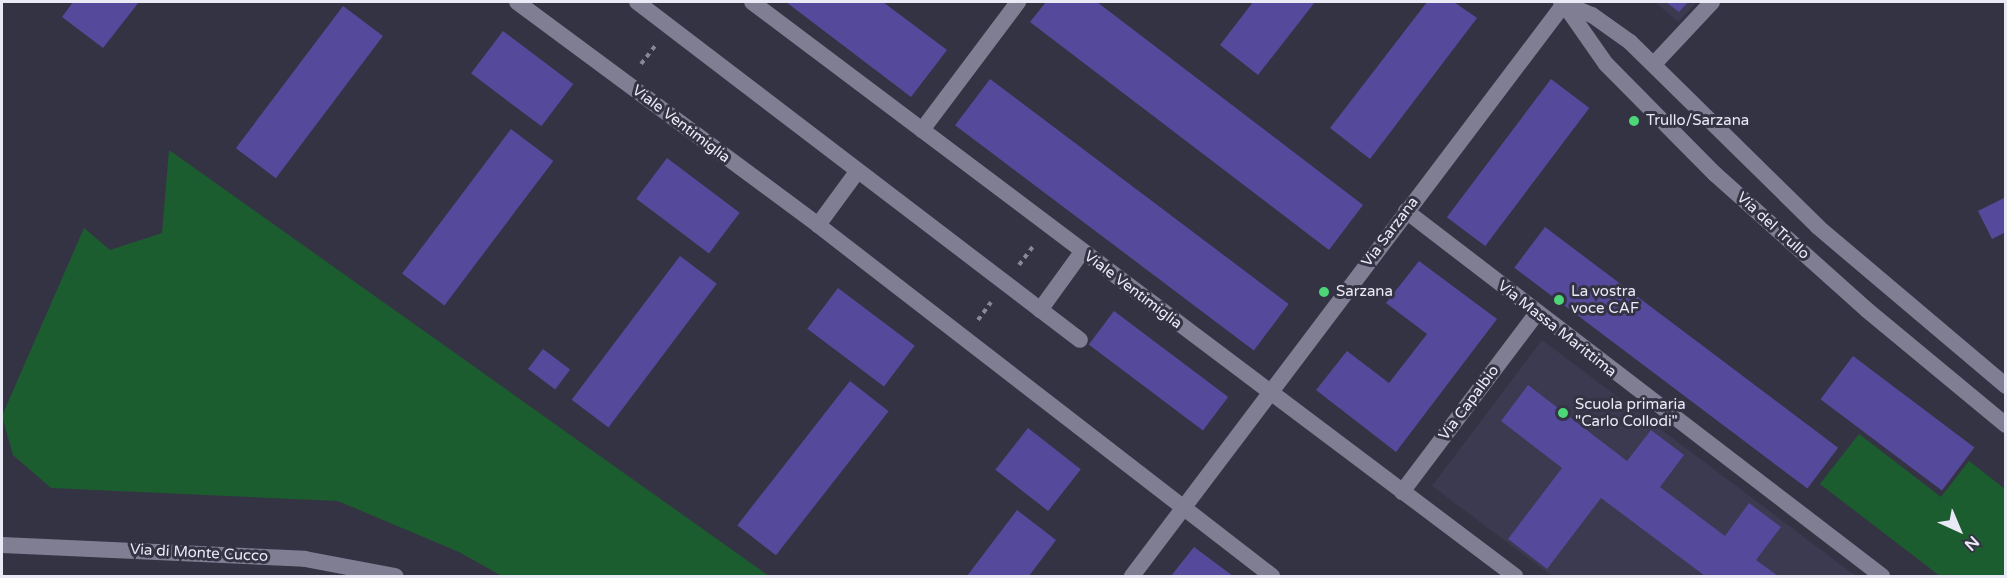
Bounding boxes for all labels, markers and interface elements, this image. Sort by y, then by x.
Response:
street label: Viale Ventimiglia [628,81,734,167]
place label: Trullo/Sarzana [1646,112,1749,130]
marker: Trullo/Sarzana [1627,114,1641,128]
street label: Via del Trullo [1733,189,1813,263]
street label: Via Sarzana [1358,193,1422,271]
street label: Viale Ventimiglia [1080,247,1186,333]
street label: Via Massa Marittima [1494,277,1620,381]
place label: La vostra voce CAF [1571,282,1639,317]
place label: Sarzana [1336,283,1393,301]
marker: Sarzana [1317,285,1331,299]
marker: La vostra voce CAF [1552,293,1566,307]
street label: Via Capalbio [1435,362,1503,444]
place label: Scuola primaria "Carlo Collodi" [1575,395,1686,430]
marker: Scuola primaria "Carlo Collodi" [1556,406,1570,420]
north arrow [1929,500,1989,560]
text: N [1960,531,1983,555]
street label: Via di Monte Cucco [130,540,268,566]

